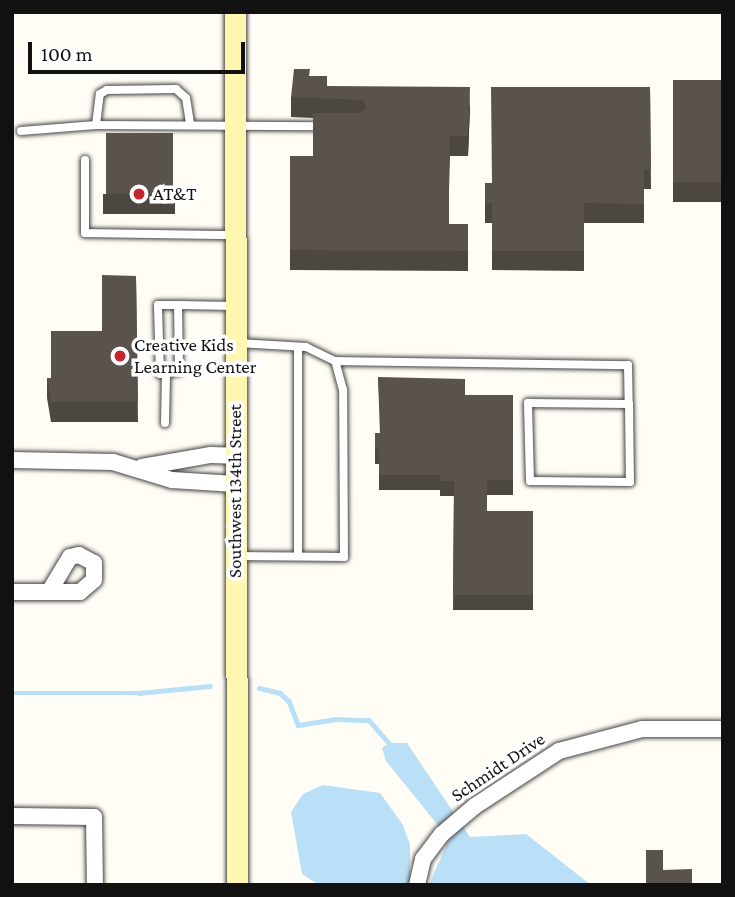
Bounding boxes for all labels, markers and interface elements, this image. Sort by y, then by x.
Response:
scale bar [32,28,248,72]
text: 100 m [41,42,93,66]
place label: AT&T [153,183,196,205]
marker: AT&T [131,186,147,202]
place label: Creative Kids Learning Center [134,334,256,378]
marker: Creative Kids Learning Center [112,348,128,364]
street label: Southwest 134th Street [224,404,246,578]
street label: Schmidt Drive [447,727,549,807]

